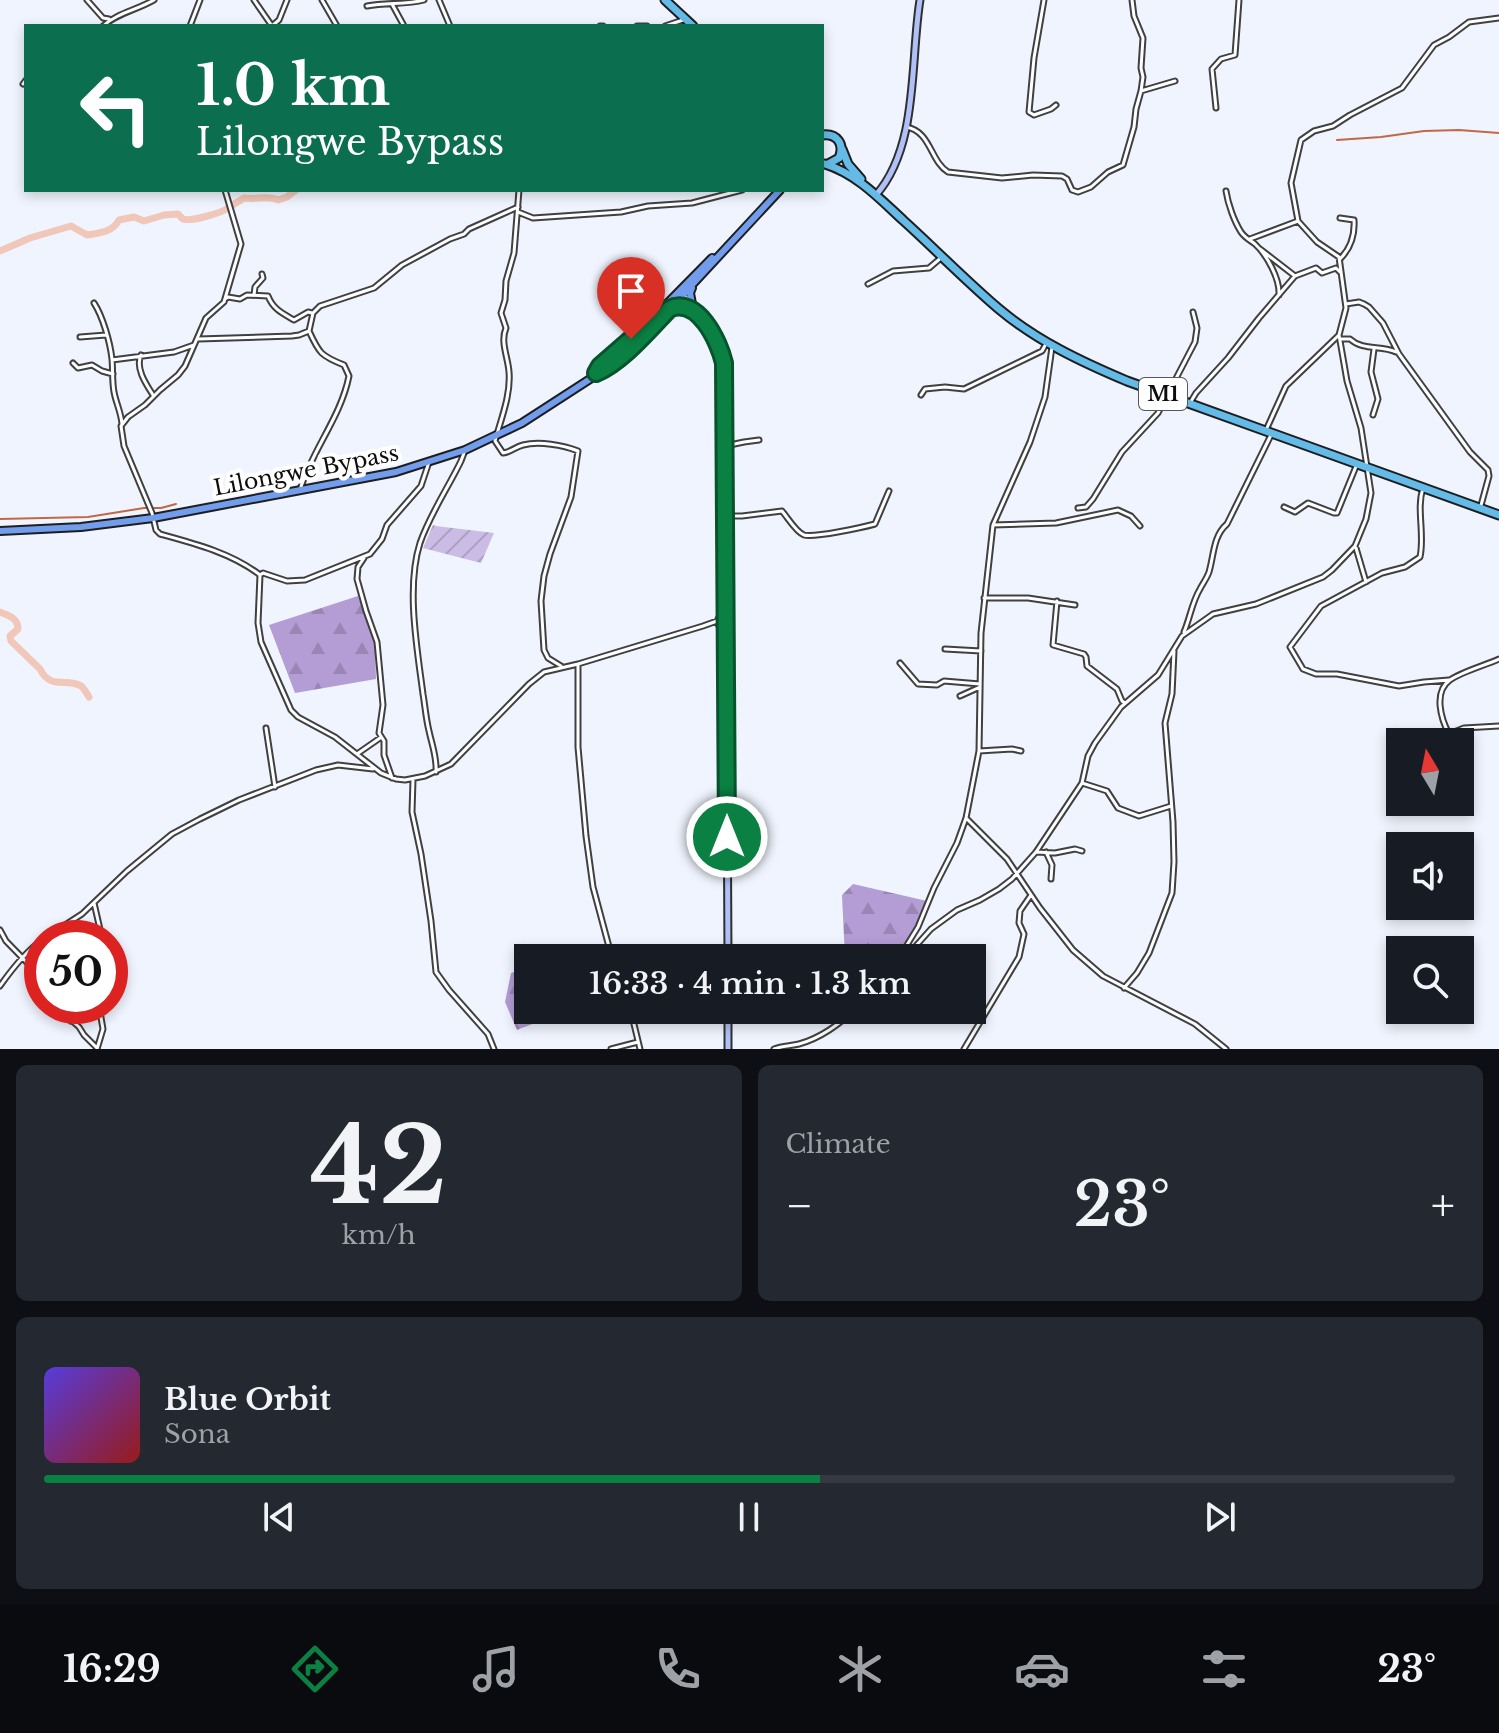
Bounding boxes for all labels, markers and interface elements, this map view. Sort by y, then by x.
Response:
text: 1.0 km [196,51,390,120]
icon: left [64,56,168,160]
text: Lilongwe Bypass [196,120,504,165]
pin [597,257,665,339]
icon: arrive [609,269,653,313]
road number: M1 [1139,378,1187,410]
street label: Lilongwe Bypass [211,439,401,502]
north arrow [1386,728,1474,816]
map controls [1386,728,1474,1024]
position arrow [685,795,769,879]
button: sound [1386,832,1474,920]
speed limit sign: 50 [24,920,128,1024]
button: search [1386,936,1474,1024]
text: 16:33 · 4 min · 1.3 km [589,965,911,1002]
text: 42 [310,1102,447,1231]
text: Climate [786,1128,891,1160]
text: 23° [1074,1168,1170,1242]
text: − [786,1178,813,1233]
text: + [1431,1178,1455,1233]
text: km/h [342,1219,416,1251]
text: Blue Orbit [164,1381,331,1418]
text: Sona [164,1418,230,1450]
icon: previous [257,1495,301,1539]
icon: pause [727,1495,771,1539]
icon: next [1198,1495,1242,1539]
icon: directions [287,1641,343,1697]
icon: music [468,1641,524,1697]
icon: phone [650,1641,706,1697]
icon: climate [832,1641,888,1697]
icon: car [1014,1641,1070,1697]
icon: filters [1196,1641,1252,1697]
text: 16:29 [63,1647,161,1692]
text: 23° [1378,1647,1436,1692]

